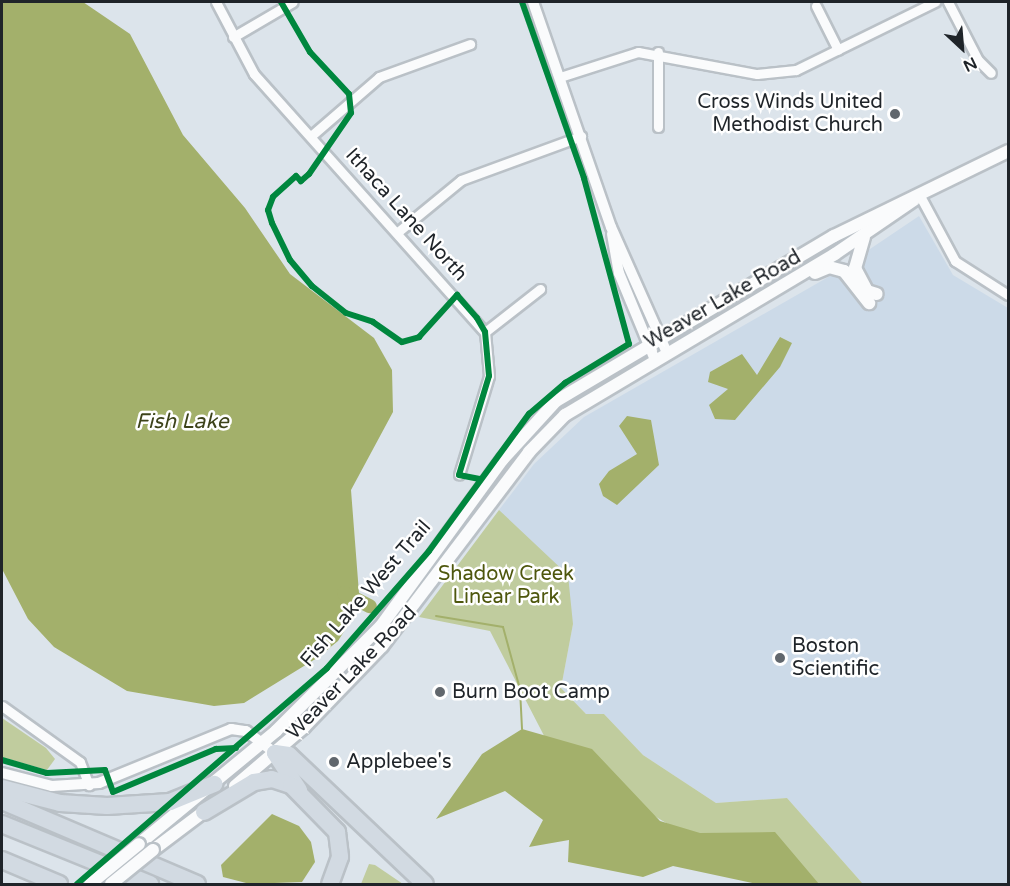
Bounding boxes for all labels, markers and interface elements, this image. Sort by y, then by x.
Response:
north arrow [932,18,992,78]
text: N [960,52,980,76]
place label: Cross Winds United Methodist Church [697,90,883,137]
marker: Cross Winds United Methodist Church [888,107,902,121]
street label: Ithaca Lane North [340,144,472,286]
street label: Weaver Lake Road [641,245,805,355]
water label: Fish Lake [135,409,229,435]
street label: Fish Lake West Trail [296,516,436,672]
park label: Shadow Creek Linear Park [438,562,574,609]
street label: Weaver Lake Road [282,601,422,745]
place label: Boston Scientific [792,634,879,681]
marker: Boston Scientific [773,651,787,665]
place label: Burn Boot Camp [452,680,610,704]
marker: Burn Boot Camp [433,685,447,699]
place label: Applebee's [346,750,452,774]
marker: Applebee's [327,755,341,769]

